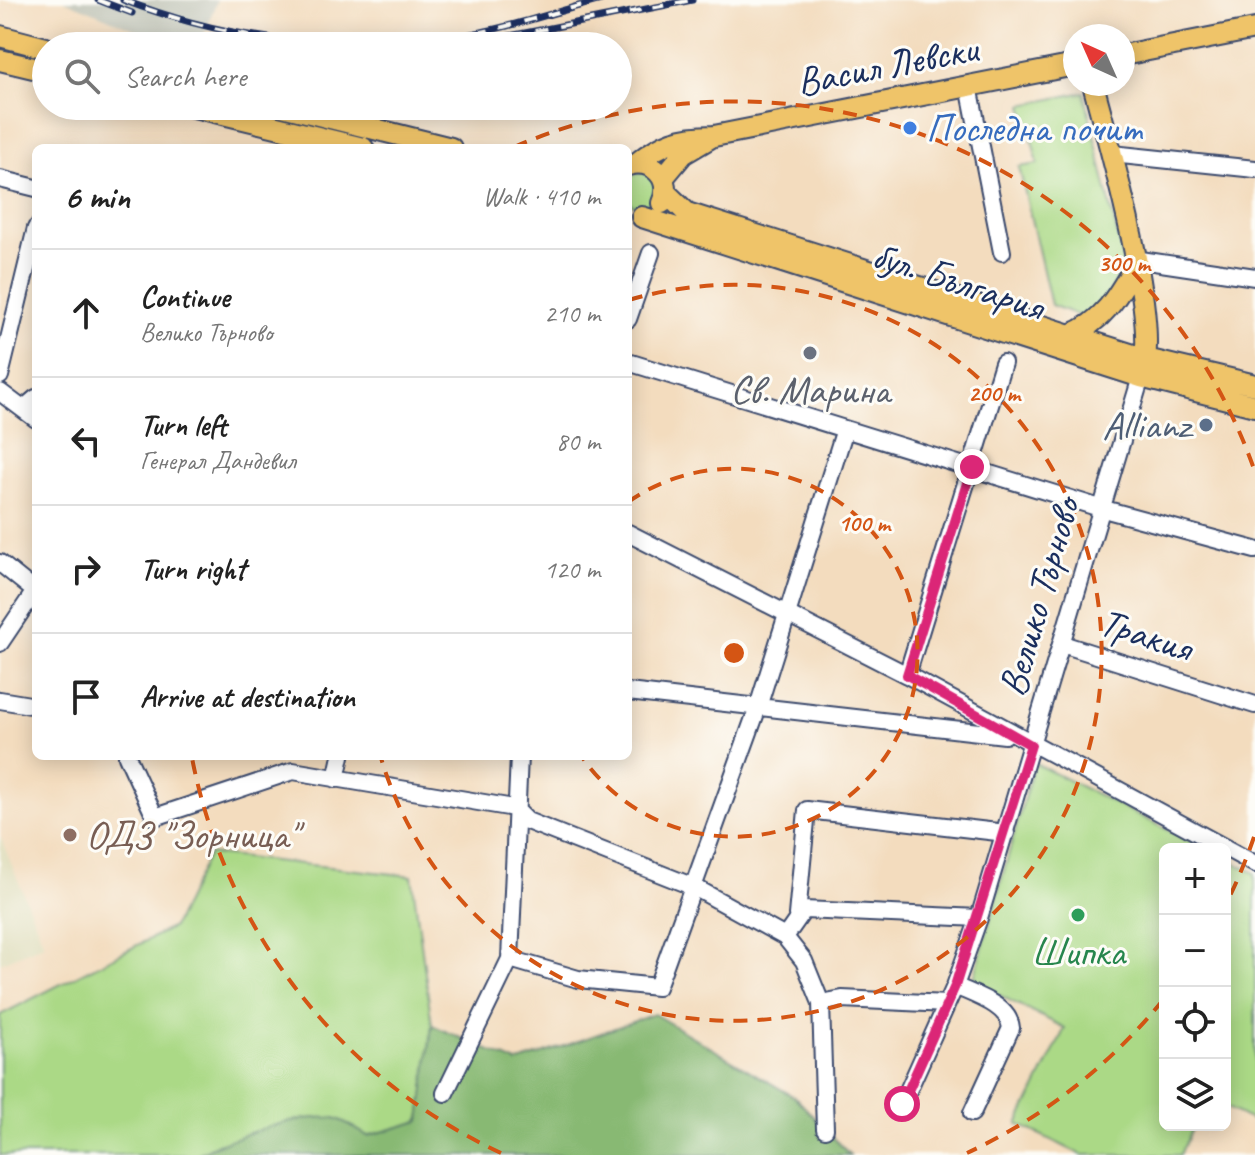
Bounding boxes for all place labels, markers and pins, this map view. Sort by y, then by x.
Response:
place label: Последна почит [926,103,1143,153]
marker: Последна почит [901,119,919,137]
marker: Св. Марина [801,344,819,362]
place label: Св. Марина [730,365,893,415]
place label: Allianz [1102,400,1194,450]
marker: Allianz [1197,416,1215,434]
centre of rings [720,639,748,667]
place label: ОДЗ "Зорница" [86,810,305,860]
marker: ОДЗ "Зорница" [61,826,79,844]
marker: Шипка [1069,906,1087,924]
place label: Шипка [1031,927,1128,977]

